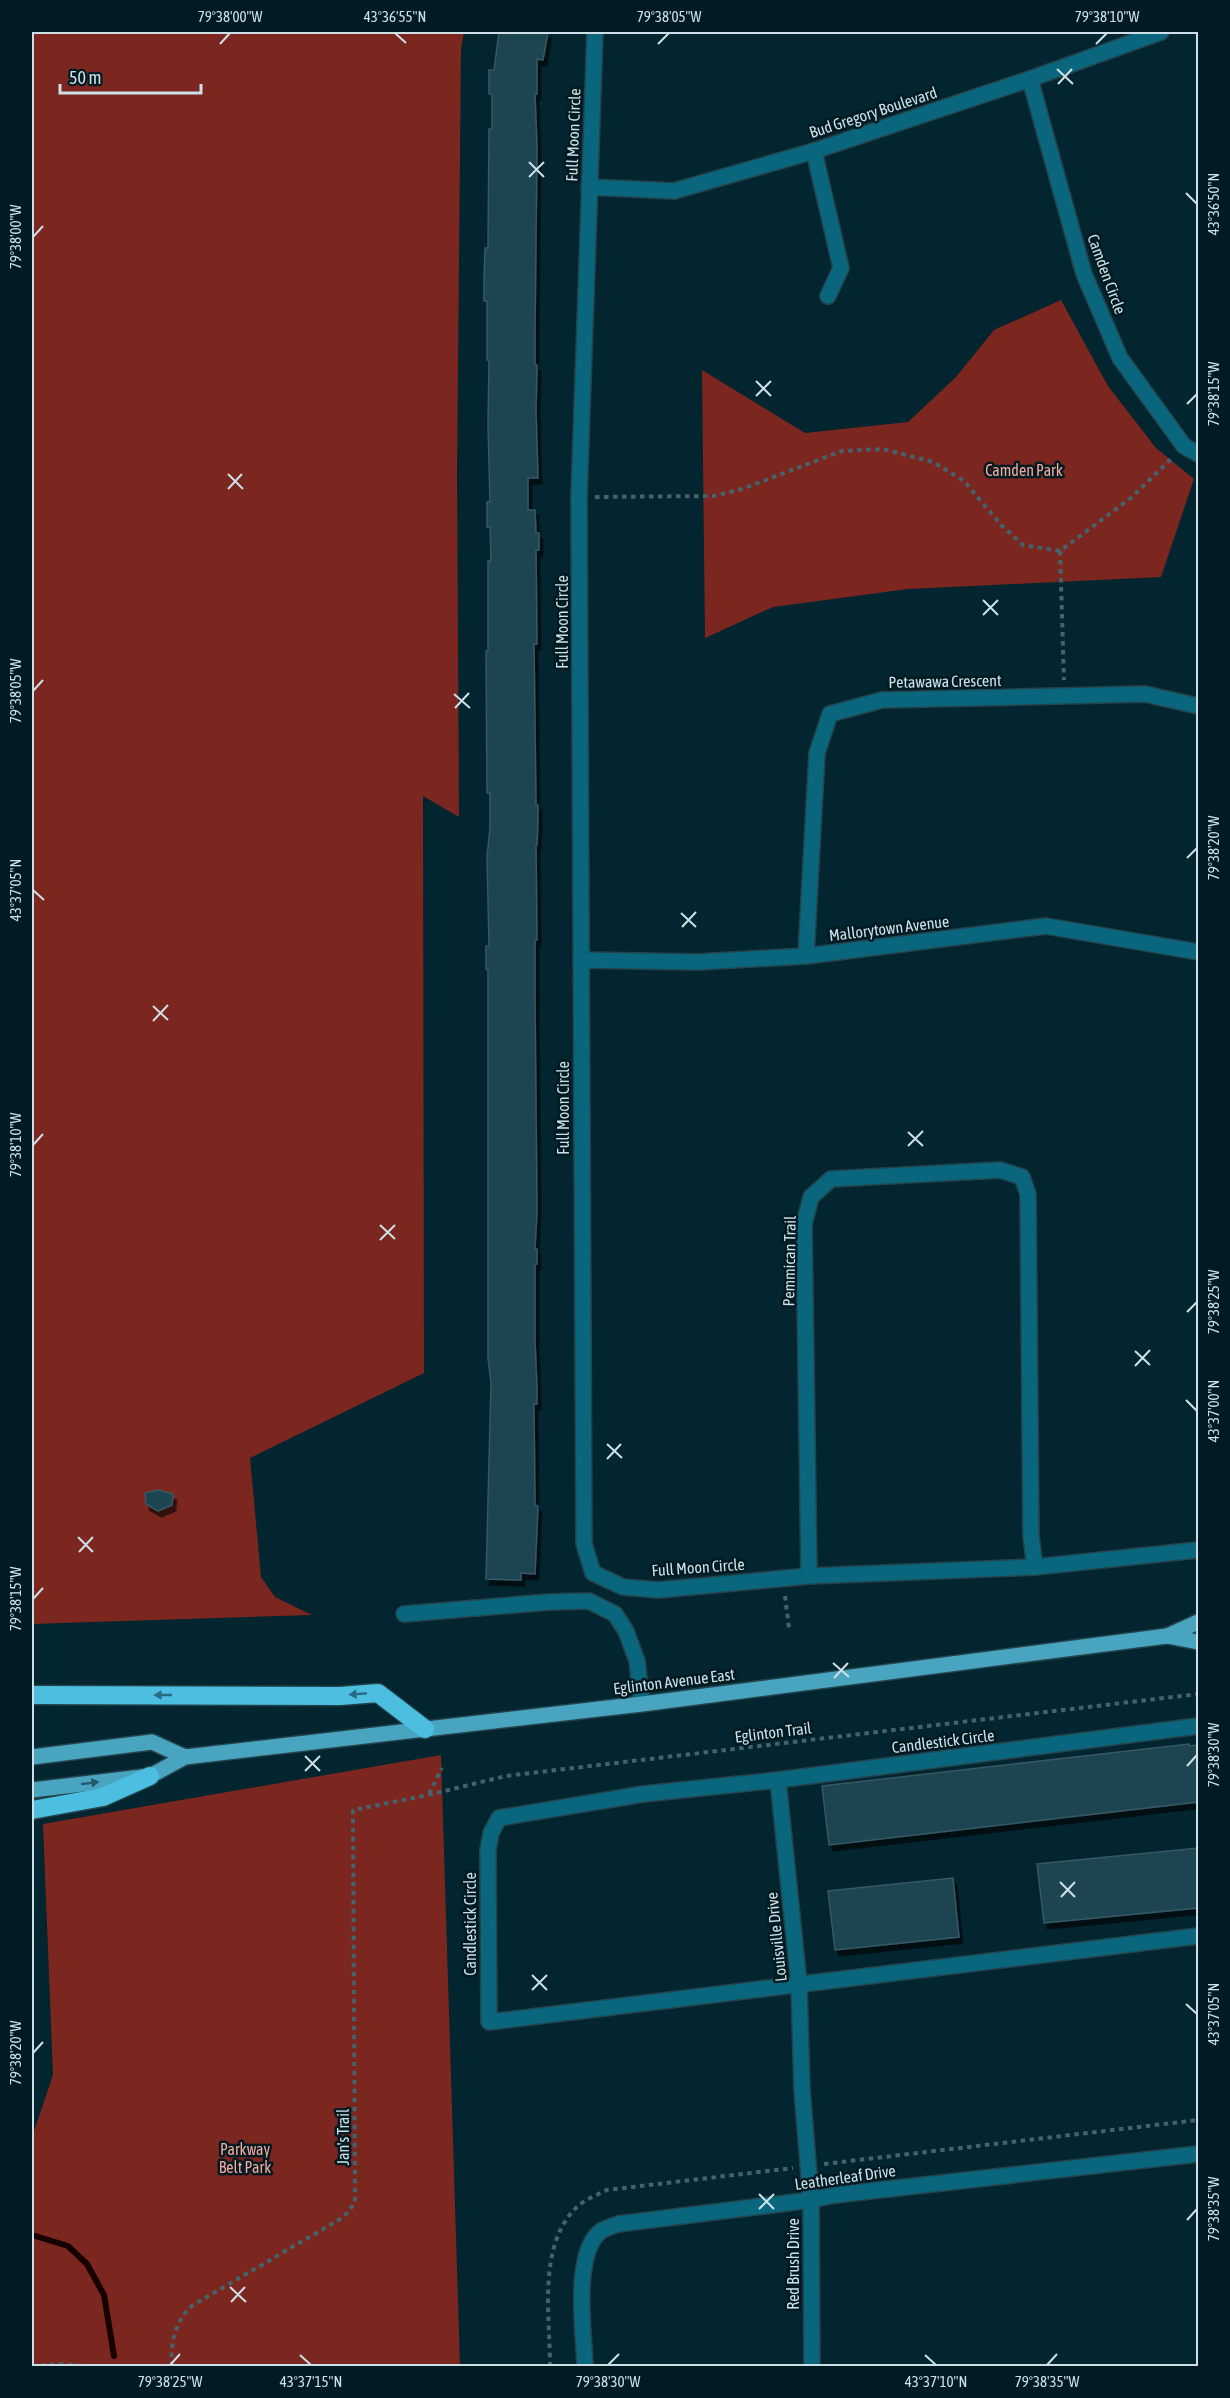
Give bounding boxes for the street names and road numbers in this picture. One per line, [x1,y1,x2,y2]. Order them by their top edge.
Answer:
street label: Bud Gregory Boulevard [807,83,939,142]
street label: Full Moon Circle [562,88,584,182]
street label: Camden Circle [1084,232,1130,316]
street label: Full Moon Circle [553,575,571,669]
street label: Petawawa Crescent [888,671,1002,691]
street label: Mallorytown Avenue [828,912,950,945]
street label: Full Moon Circle [554,1061,572,1155]
street label: Pemmican Trail [779,1215,799,1307]
street label: Full Moon Circle [651,1555,745,1579]
street label: Eglinton Avenue East [612,1665,736,1698]
street label: Eglinton Trail [734,1718,813,1747]
street label: Candlestick Circle [891,1726,995,1756]
street label: Candlestick Circle [461,1872,479,1976]
street label: Louisville Drive [762,1891,790,1983]
street label: Jan's Trail [334,2108,352,2165]
street label: Leatherleaf Drive [793,2161,897,2193]
street label: Red Brush Drive [784,2218,802,2310]

